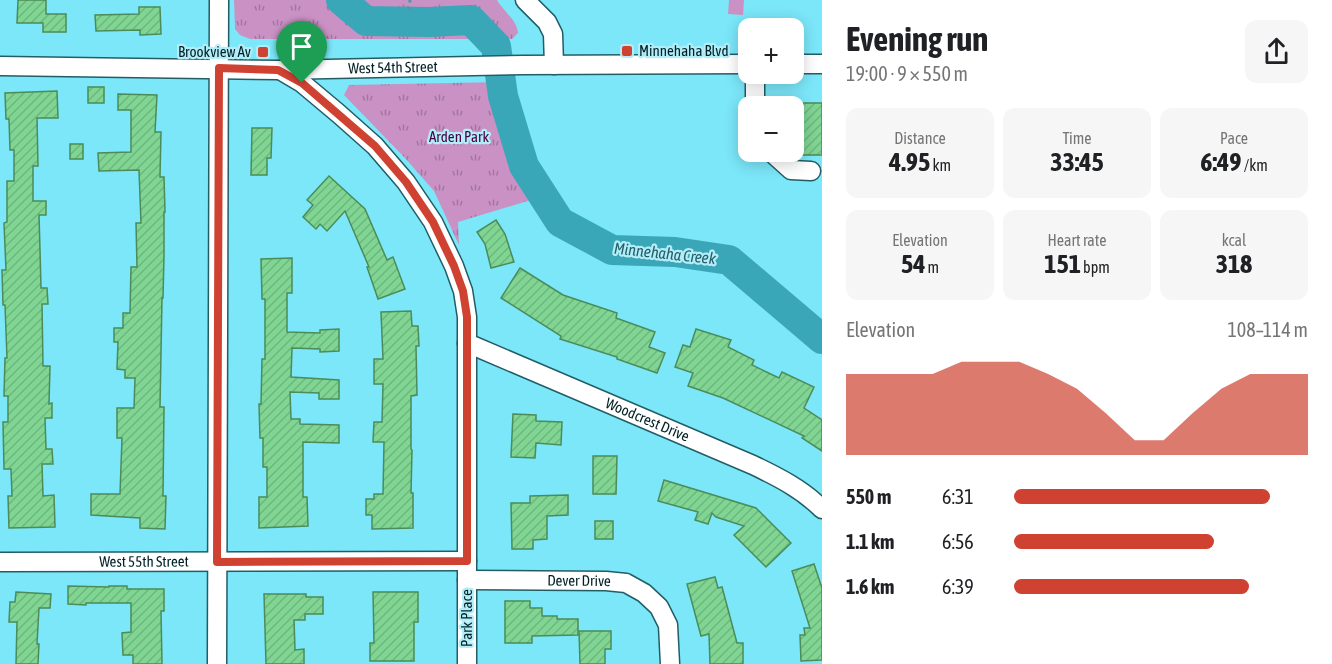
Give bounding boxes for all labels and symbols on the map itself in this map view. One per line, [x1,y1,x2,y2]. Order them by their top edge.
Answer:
pin [276,21,327,83]
place label: Minnehaha Blvd [639,42,729,59]
place label: Brookview Av [178,43,251,60]
marker: Minnehaha Blvd [620,44,634,58]
marker: Brookview Av [256,45,270,59]
street label: West 54th Street [348,58,438,77]
park label: Arden Park [429,128,489,145]
water label: Minnehaha Creek [613,239,718,267]
street label: Woodcrest Drive [603,394,692,445]
street label: West 55th Street [99,553,189,570]
street label: Dever Drive [547,572,612,589]
street label: Park Place [458,589,475,647]

